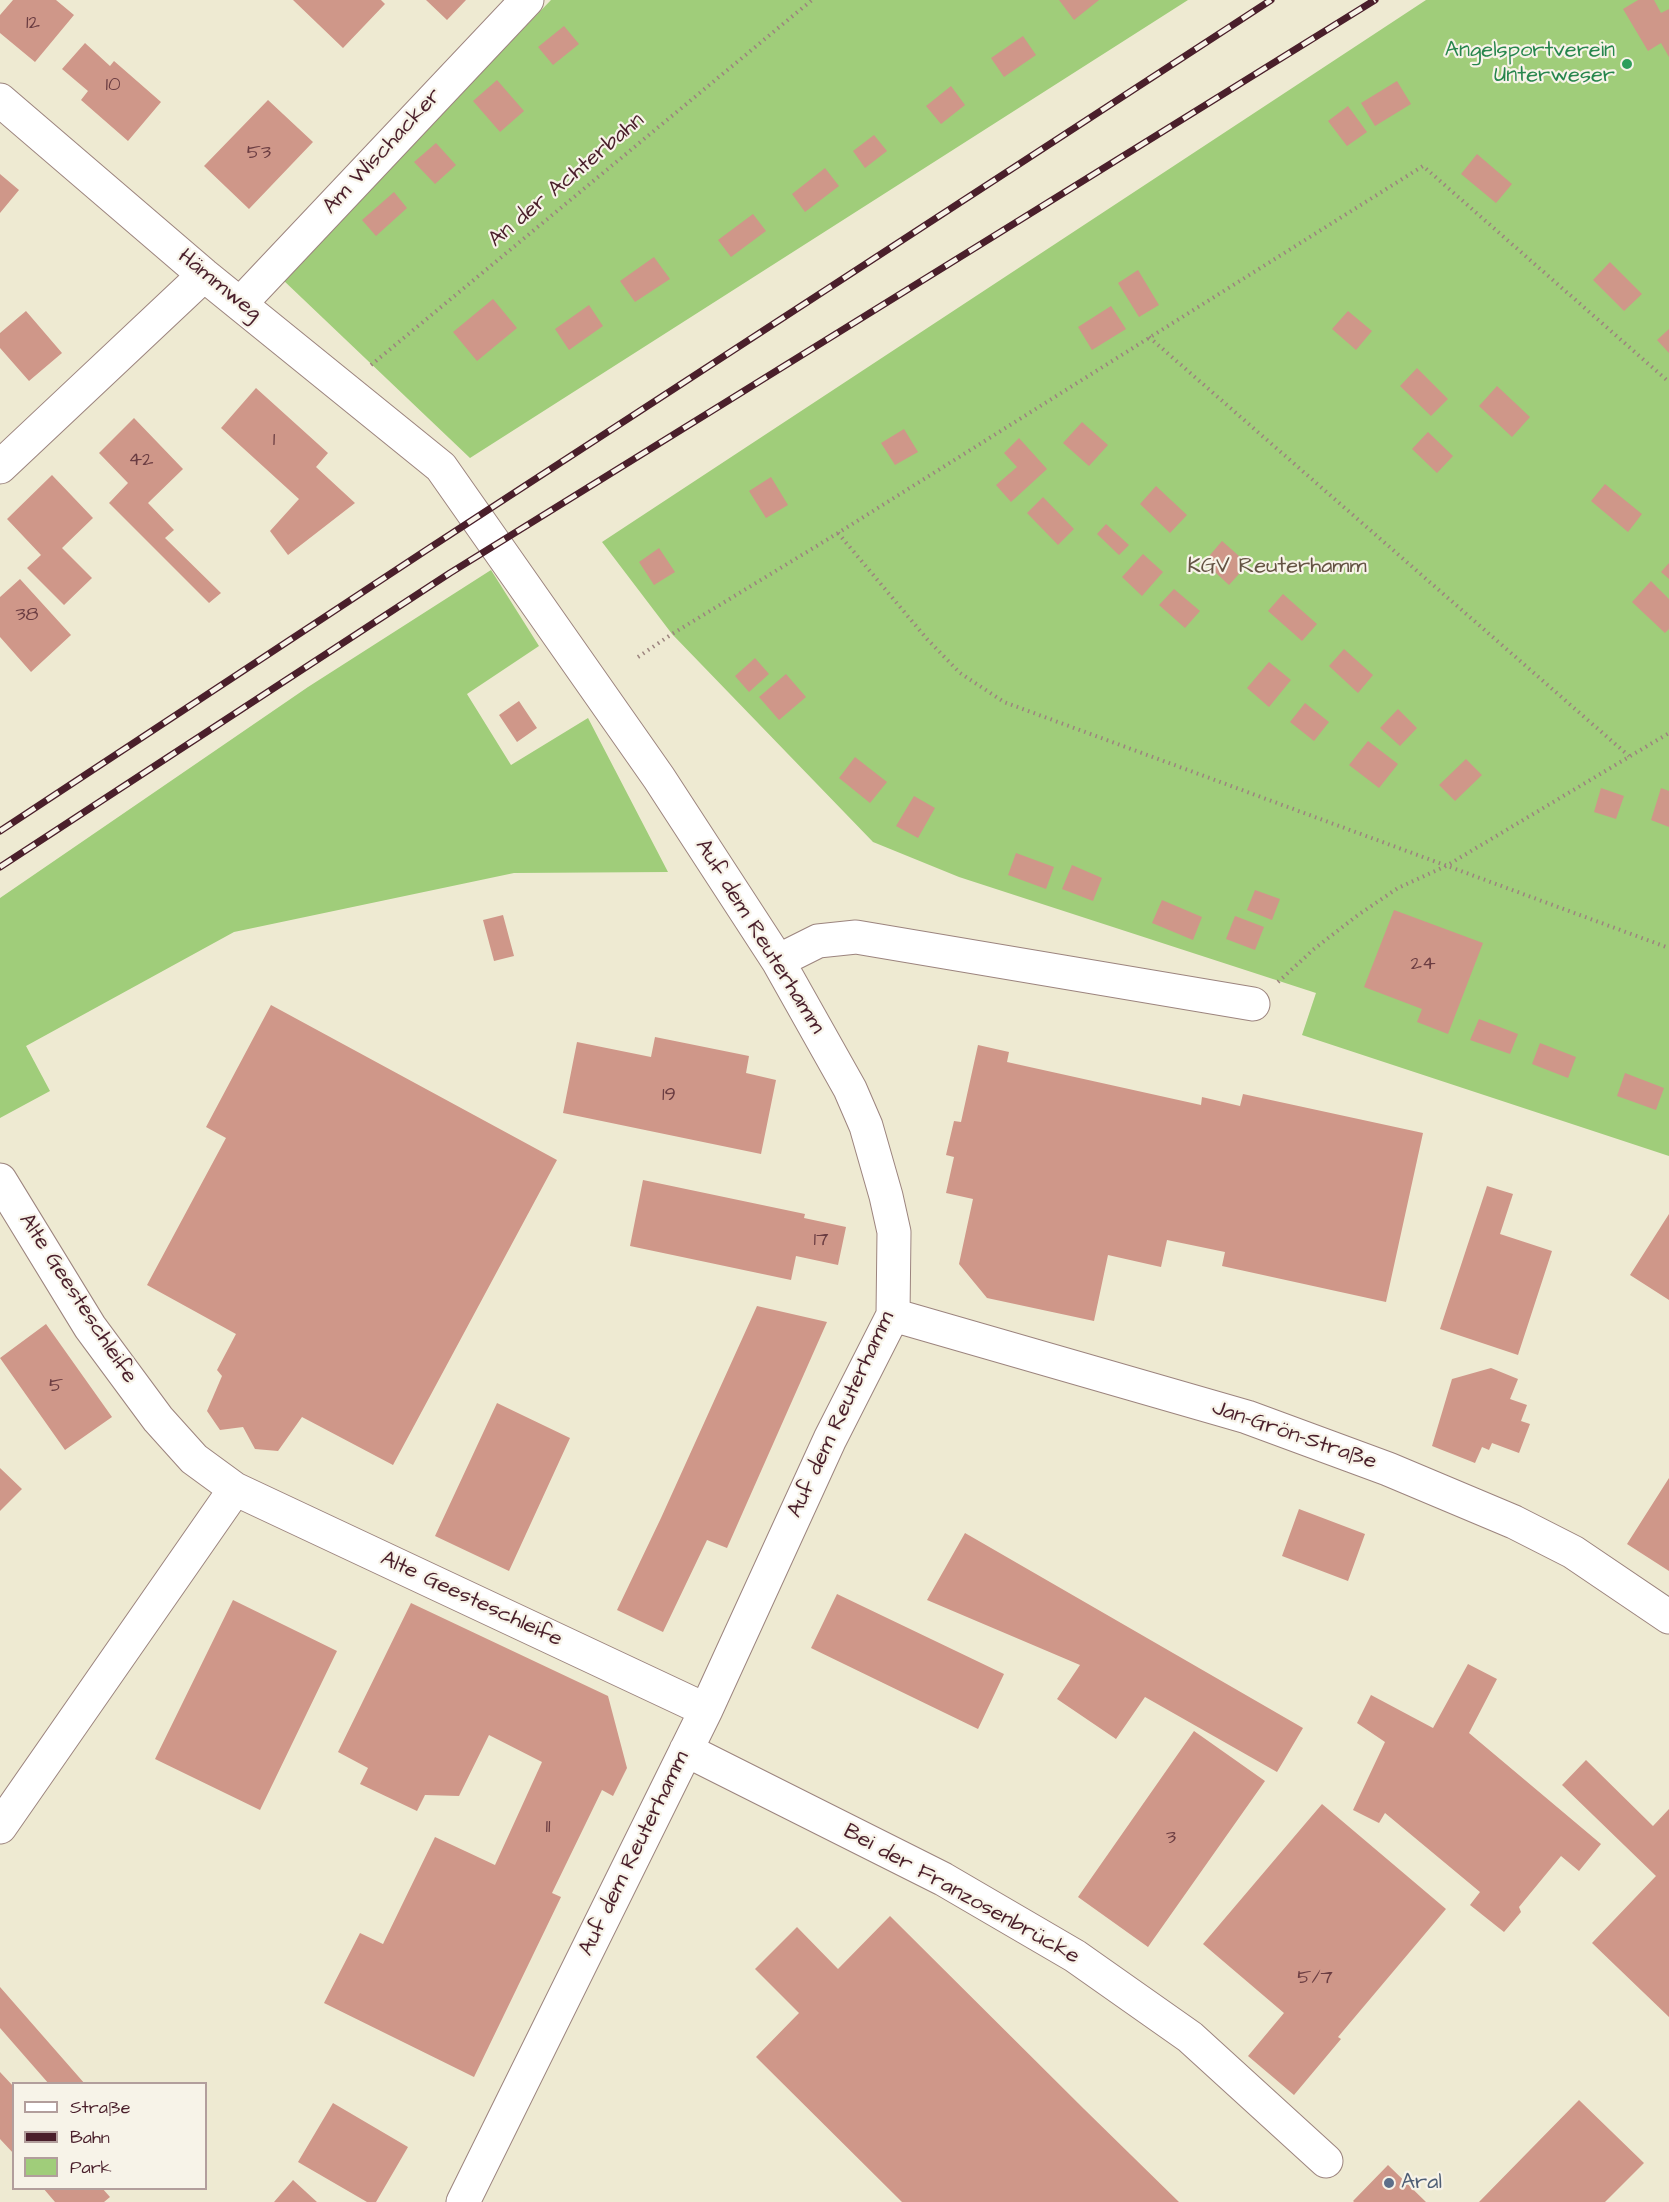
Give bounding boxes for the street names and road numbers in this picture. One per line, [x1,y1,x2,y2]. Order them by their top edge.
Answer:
street label: Am Wischacker [318,84,448,220]
street label: An der Achterbahn [484,108,650,254]
street label: Hämmweg [172,244,266,328]
street label: Auf dem Reuterhamm [688,835,830,1039]
street label: Alte Geesteschleife [12,1209,142,1389]
street label: Auf dem Reuterhamm [783,1308,901,1522]
street label: Jan-Grön-Straße [1208,1395,1380,1477]
street label: Alte Geesteschleife [376,1546,566,1654]
street label: Auf dem Reuterhamm [574,1747,696,1961]
street label: Bei der Franzosenbrücke [838,1819,1084,1971]

